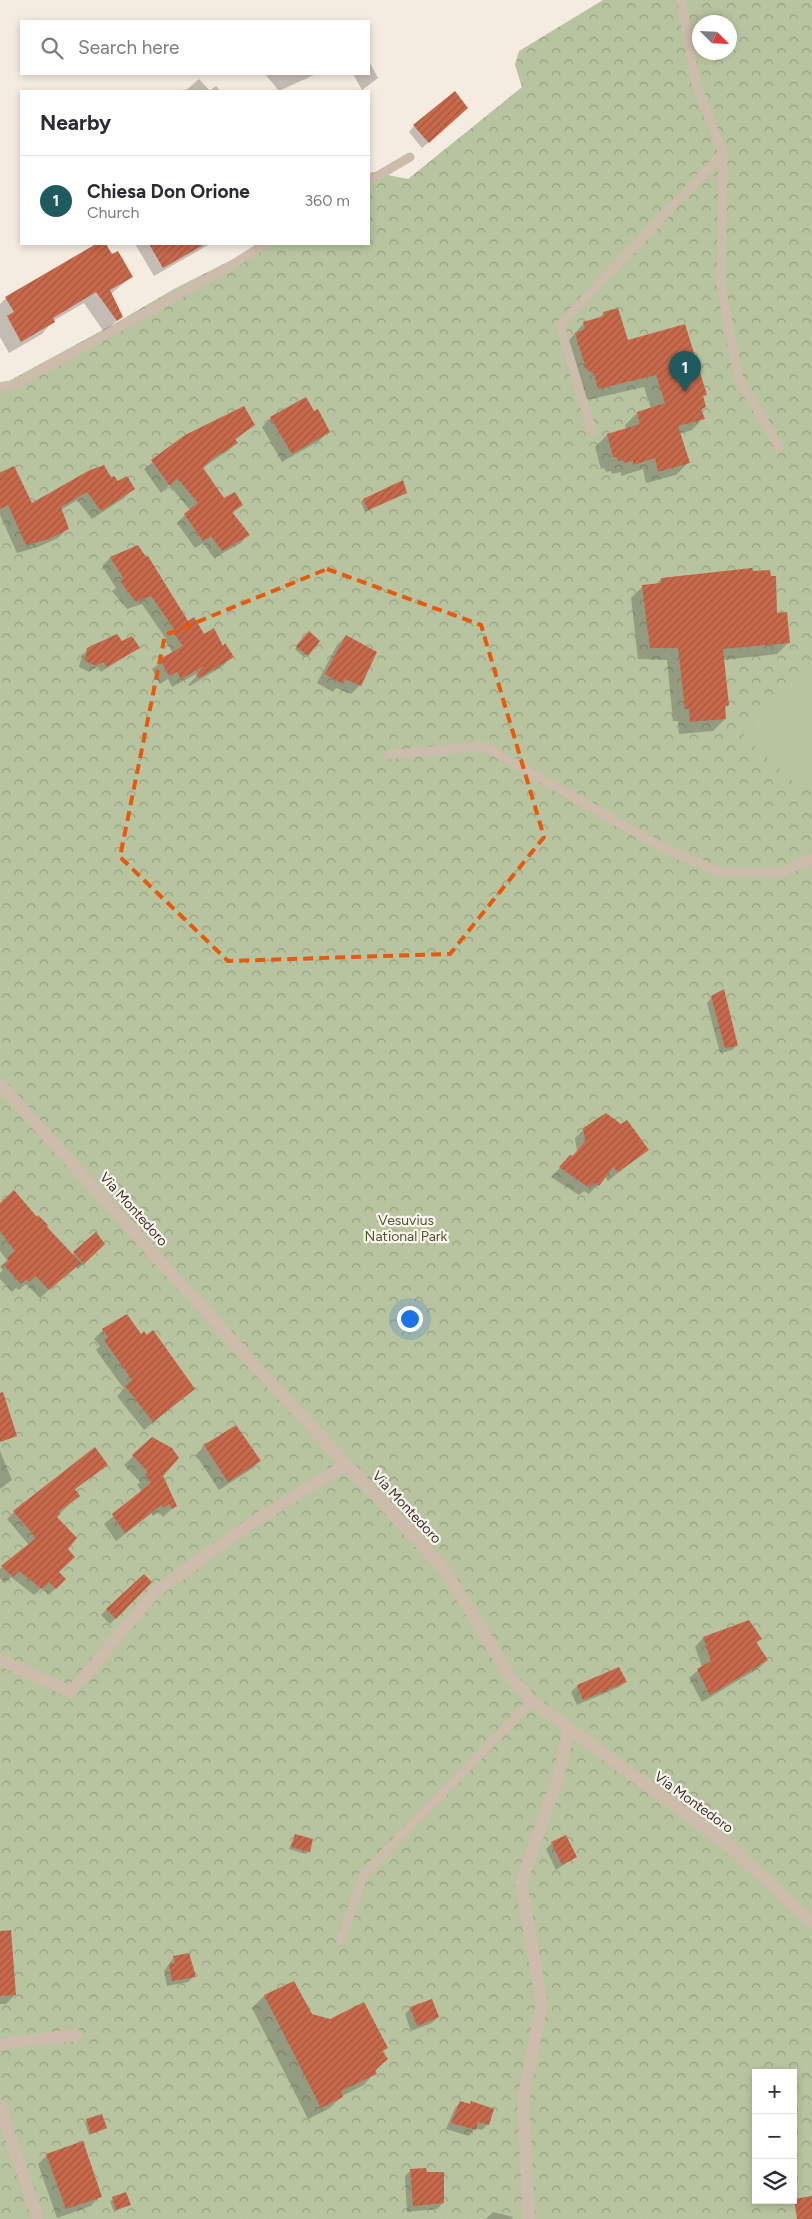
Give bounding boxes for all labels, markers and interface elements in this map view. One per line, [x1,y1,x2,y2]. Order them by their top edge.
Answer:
north arrow [692,15,737,60]
search box [20,20,370,75]
icon: search [38,34,66,62]
text: Search here [78,36,180,59]
text: Nearby [40,110,111,135]
text: Chiesa Don Orione [87,180,250,203]
text: 1 [53,191,59,210]
text: 360 m [304,191,350,210]
text: Church [87,203,139,222]
pin: 1 [669,351,701,392]
street label: Via Montedoro [96,1169,171,1250]
park label: Vesuvius National Park [365,1212,448,1245]
your location [397,1306,423,1332]
street label: Via Montedoro [369,1467,445,1547]
street label: Via Montedoro [651,1768,736,1837]
map controls [752,2069,797,2204]
button: + [752,2069,797,2114]
button: − [752,2114,797,2159]
button: layers [752,2159,797,2204]

